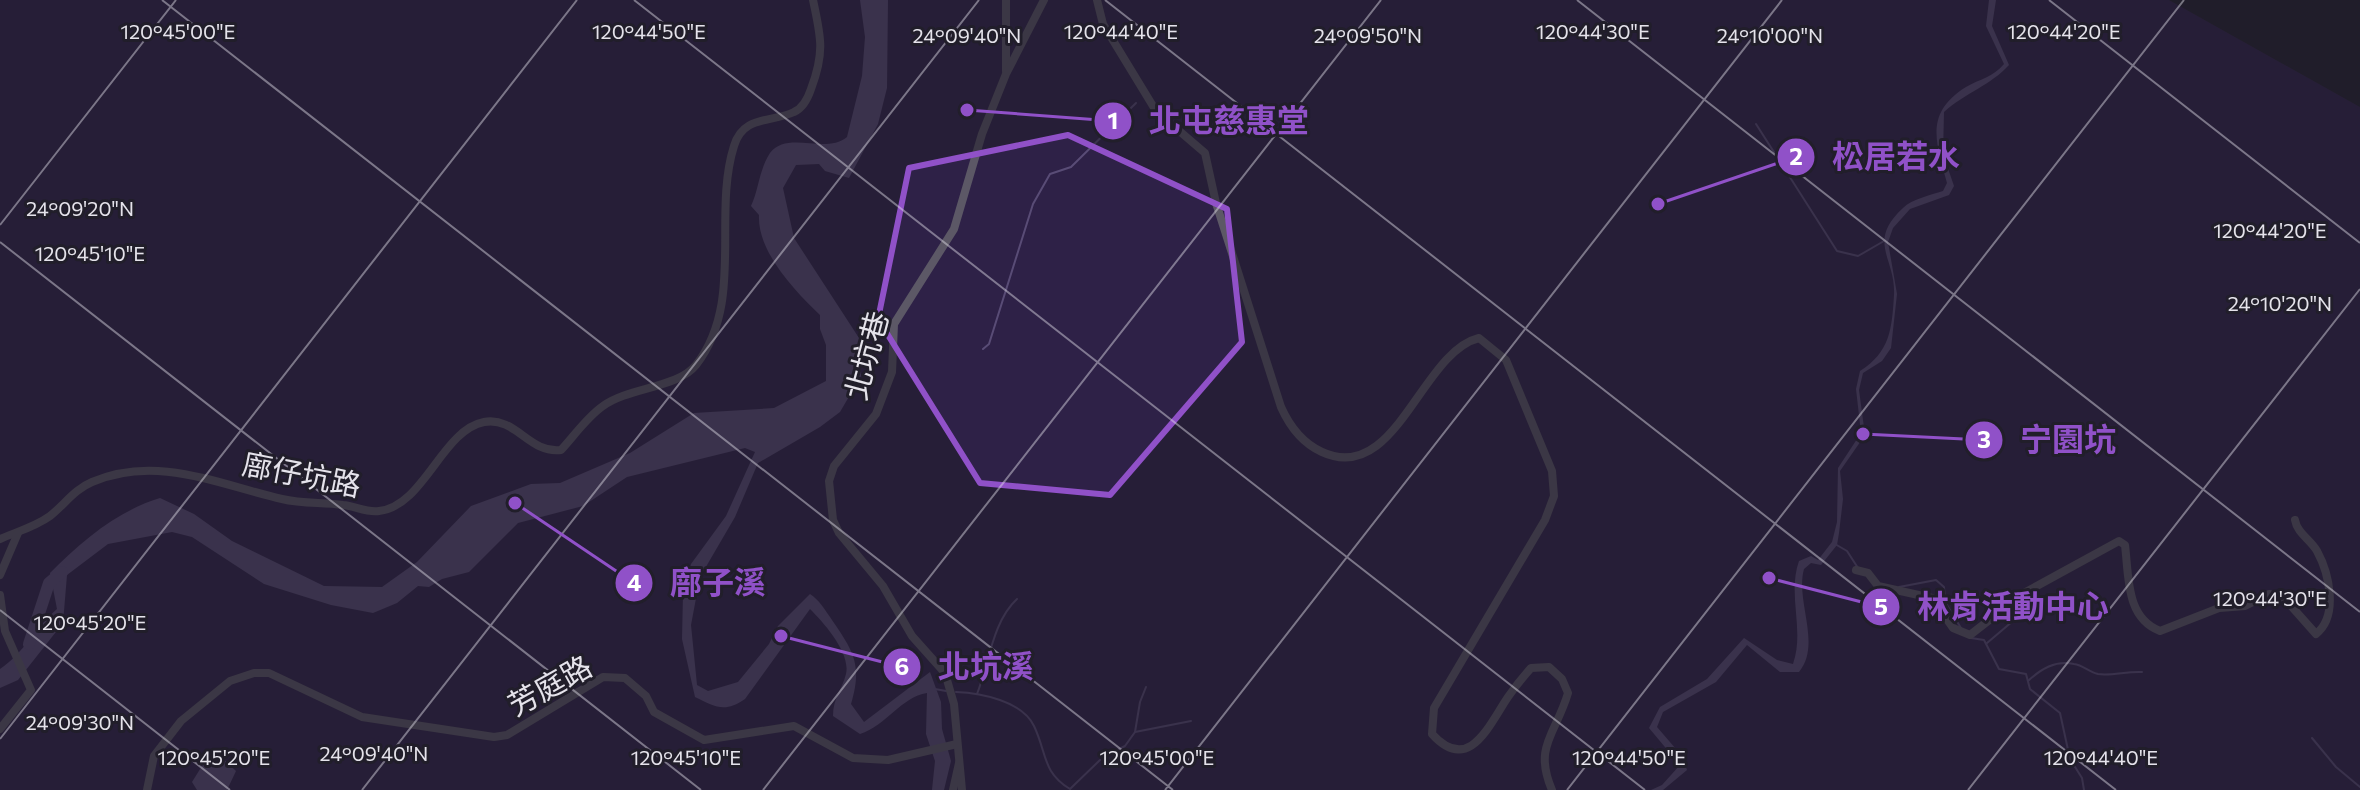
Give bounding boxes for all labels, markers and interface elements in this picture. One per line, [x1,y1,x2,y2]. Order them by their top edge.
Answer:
text: 120°45'00"E [121,19,235,43]
text: 120°44'50"E [592,19,706,43]
text: 120°44'40"E [1064,19,1178,43]
text: 120°44'30"E [1536,19,1650,43]
text: 120°44'20"E [2007,19,2121,43]
text: 24°09'40"N [913,23,1021,47]
text: 24°09'50"N [1314,23,1422,47]
text: 24°10'00"N [1717,23,1823,47]
callout: 北屯慈惠堂 [1093,93,1325,149]
text: 北屯慈惠堂 [1149,99,1309,139]
text: 1 [1108,105,1118,134]
callout: 松居若水 [1776,129,1976,185]
text: 松居若水 [1832,135,1960,175]
text: 2 [1789,141,1803,170]
text: 24°09'20"N [26,196,134,220]
text: 120°44'20"E [2213,218,2327,242]
text: 120°45'10"E [35,241,145,265]
text: 24°10'20"N [2228,291,2332,315]
street label: 北坑巷 [835,307,895,403]
callout: 宁園坑 [1964,412,2132,468]
text: 宁園坑 [2020,418,2116,458]
text: 3 [1977,424,1991,453]
street label: 廍仔坑路 [240,443,364,503]
callout: 廍子溪 [614,555,782,611]
text: 廍子溪 [670,561,766,601]
text: 4 [627,567,642,596]
callout: 林肯活動中心 [1861,579,2125,635]
text: 林肯活動中心 [1917,585,2109,625]
text: 120°44'30"E [2213,586,2327,610]
text: 5 [1874,591,1888,620]
text: 120°45'20"E [34,610,146,634]
callout: 北坑溪 [882,639,1050,695]
text: 北坑溪 [938,645,1034,685]
street label: 芳庭路 [501,646,597,722]
text: 6 [895,651,909,680]
text: 24°09'30"N [26,710,134,734]
text: 24°09'40"N [320,741,428,765]
text: 120°45'20"E [158,745,270,769]
text: 120°45'10"E [631,745,741,769]
text: 120°45'00"E [1100,745,1214,769]
text: 120°44'50"E [1572,745,1686,769]
text: 120°44'40"E [2044,745,2158,769]

